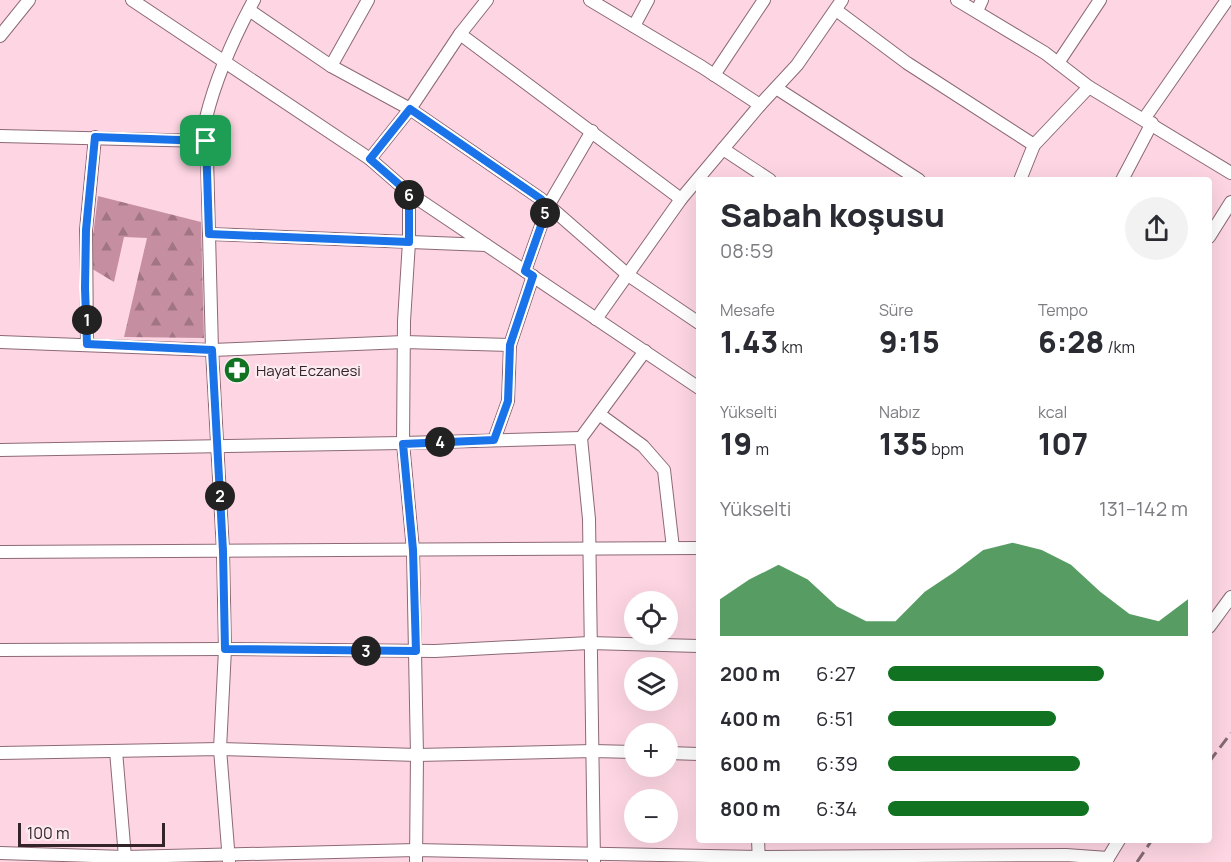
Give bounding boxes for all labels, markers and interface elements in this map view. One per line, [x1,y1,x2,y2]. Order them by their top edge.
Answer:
pin [180,115,231,166]
icon: arrive [189,124,222,157]
pin: 6 [394,180,424,210]
text: 6 [404,184,414,206]
text: Sabah koşusu [720,192,945,237]
button: share [1125,197,1188,260]
pin: 5 [530,198,560,228]
text: 5 [540,202,550,224]
text: 08:59 [720,237,774,264]
text: Mesafe [720,299,775,321]
text: Süre [879,299,913,321]
text: Tempo [1038,299,1088,321]
pin: 1 [72,305,102,335]
text: 1 [83,309,91,331]
text: 1.43 [720,321,778,362]
text: 9:15 [879,321,940,362]
text: 6:28 [1038,321,1104,362]
text: km [778,336,803,358]
text: /km [1104,336,1135,358]
pharmacy icon: Hayat Eczanesi [222,355,252,385]
place label: Hayat Eczanesi [256,360,361,381]
text: Yükselti [720,401,777,423]
text: Nabız [879,401,921,423]
text: kcal [1038,401,1067,423]
text: 19 [720,423,752,464]
text: 135 [879,423,928,464]
text: 107 [1038,423,1088,464]
pin: 4 [425,427,455,457]
text: 4 [435,431,445,453]
text: m [752,438,769,460]
text: bpm [928,438,964,460]
pin: 2 [205,481,235,511]
text: 2 [215,485,225,507]
text: Yükselti [720,495,791,522]
text: 131–142 m [1099,495,1188,522]
map controls [624,591,678,843]
button: locate [624,591,678,645]
pin: 3 [351,636,381,666]
text: 3 [361,640,371,662]
button: layers [624,657,678,711]
text: 200 m [720,660,780,687]
text: 6:27 [816,660,856,687]
text: 400 m [720,705,780,732]
text: 6:51 [816,705,854,732]
button: + [624,723,678,777]
text: 600 m [720,750,781,777]
text: 6:39 [816,750,858,777]
button: − [624,789,678,843]
text: 800 m [720,795,781,822]
text: 6:34 [816,795,857,822]
scale bar [18,820,165,848]
text: 100 m [27,822,70,844]

